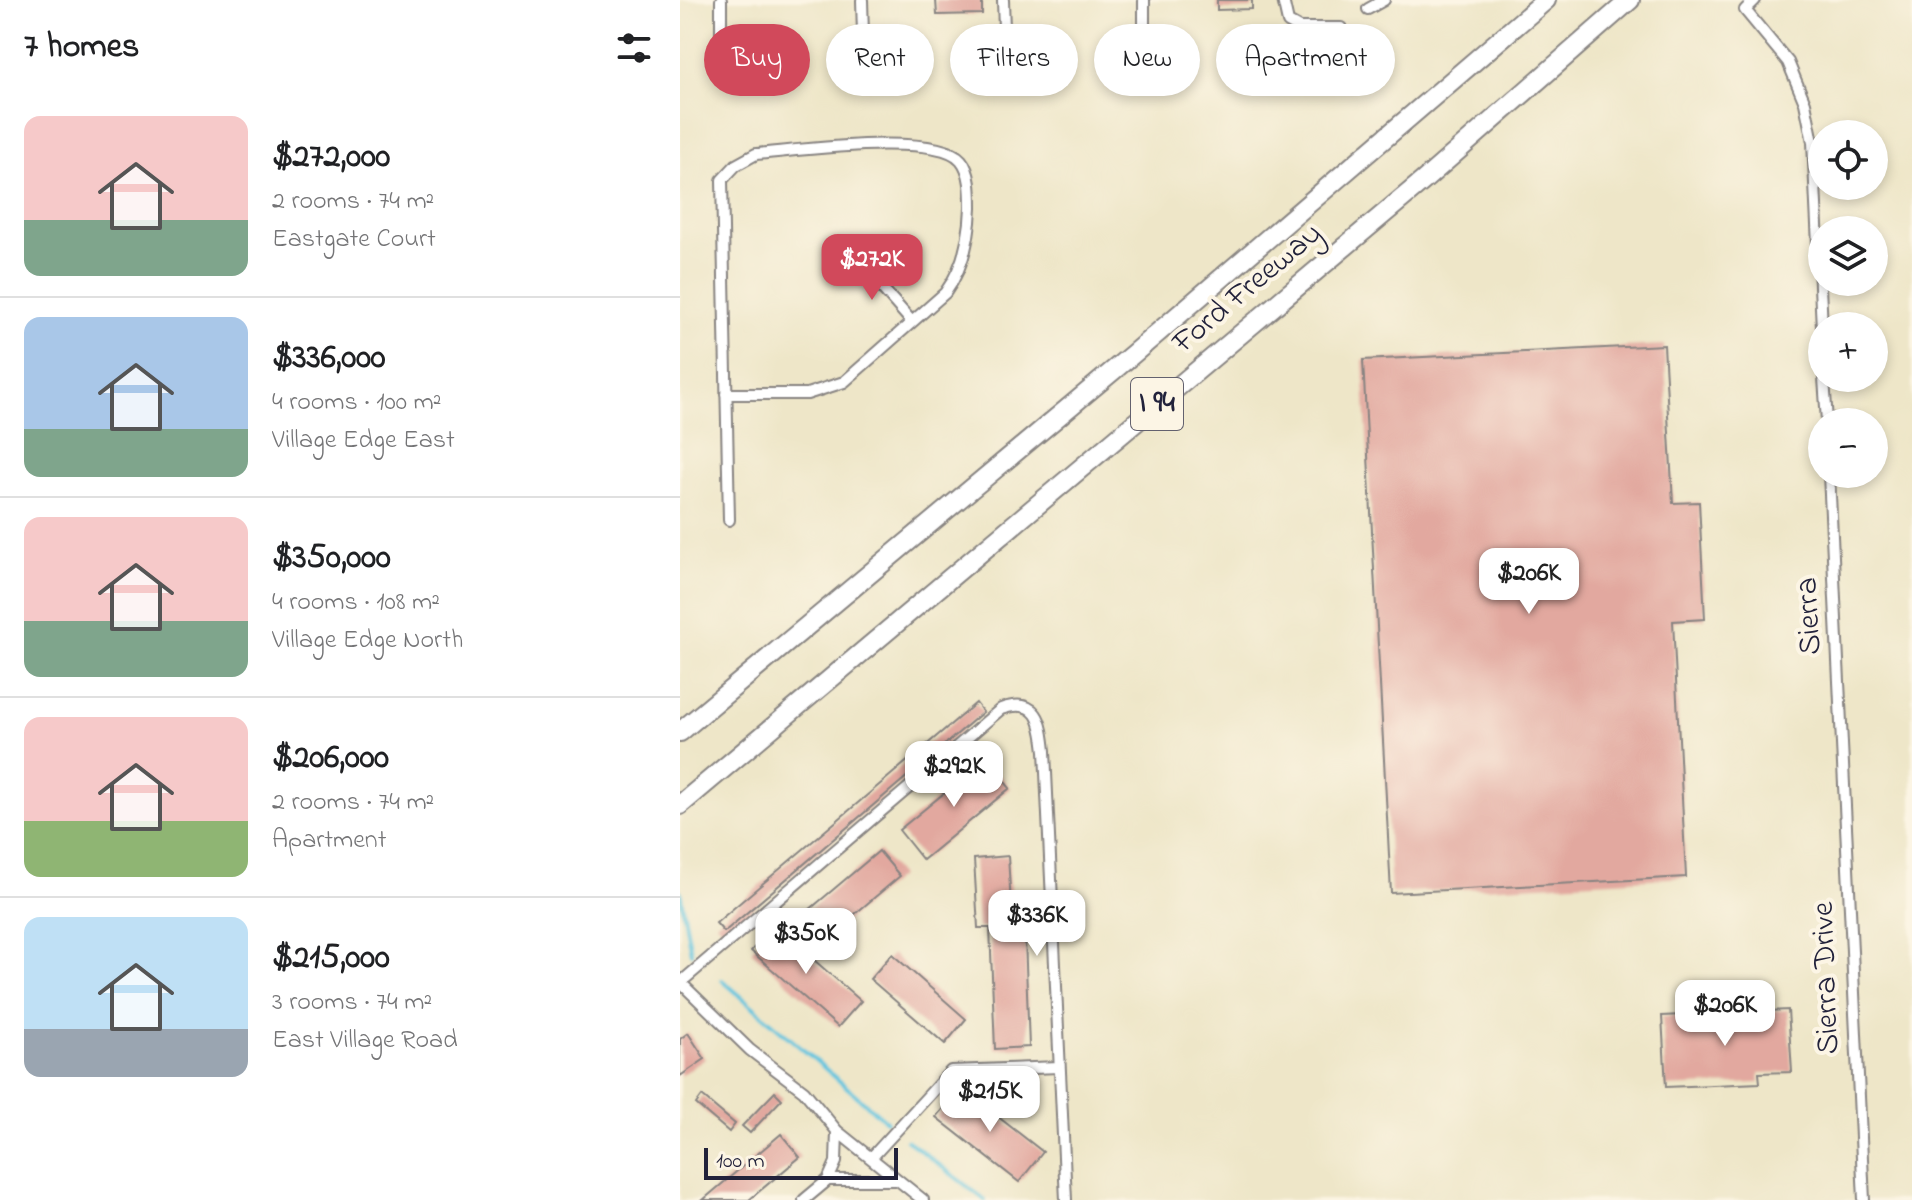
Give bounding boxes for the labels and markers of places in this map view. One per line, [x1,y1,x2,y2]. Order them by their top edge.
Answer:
pin: $272K [816,234,928,302]
pin: $206K [1473,548,1585,616]
pin: $292K [898,741,1010,809]
pin: $336K [981,890,1093,958]
pin: $350K [750,908,862,976]
pin: $206K [1669,980,1781,1048]
pin: $215K [934,1066,1046,1134]

